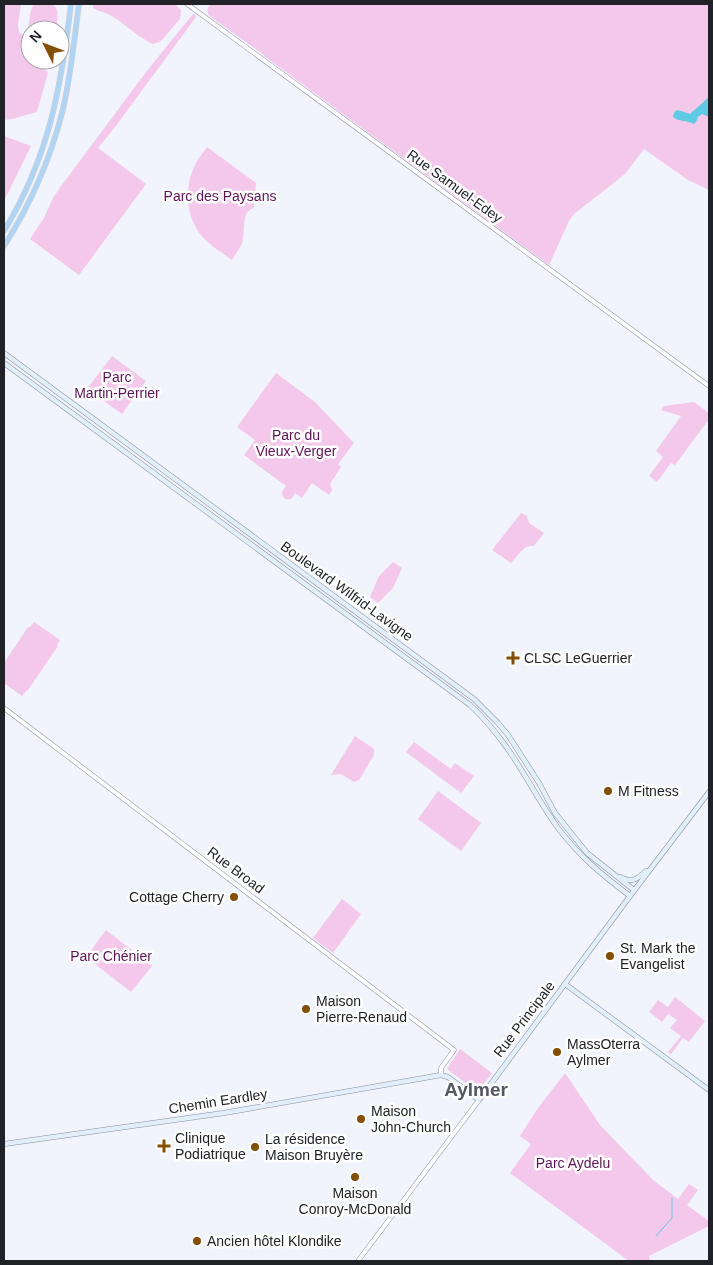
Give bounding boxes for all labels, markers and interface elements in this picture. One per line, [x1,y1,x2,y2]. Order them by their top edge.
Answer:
north arrow [20,20,70,70]
text: N [26,27,45,45]
street label: Rue Samuel-Edey [404,146,506,226]
park label: Parc des Paysans [164,188,276,204]
park label: Parc Martin-Perrier [74,369,160,401]
park label: Parc du Vieux-Verger [256,427,337,459]
street label: Boulevard Wilfrid-Lavigne [278,538,416,644]
place label: CLSC LeGuerrier [524,650,632,666]
marker: CLSC LeGuerrier [506,651,520,665]
place label: M Fitness [618,783,679,799]
marker: M Fitness [602,785,614,797]
street label: Rue Broad [204,843,268,897]
place label: Cottage Cherry [129,889,224,905]
marker: Cottage Cherry [228,891,240,903]
place label: St. Mark the Evangelist [620,940,696,972]
park label: Parc Chénier [70,948,152,964]
marker: St. Mark the Evangelist [604,950,616,962]
street label: Rue Principale [490,978,558,1060]
place label: Maison Pierre-Renaud [316,993,407,1025]
marker: Maison Pierre-Renaud [300,1003,312,1015]
place label: MassOterra Aylmer [567,1036,640,1068]
marker: MassOterra Aylmer [551,1046,563,1058]
district label: Aylmer [444,1079,508,1100]
street label: Chemin Eardley [168,1085,268,1117]
place label: Maison John-Church [371,1103,451,1135]
marker: Maison John-Church [355,1113,367,1125]
place label: Clinique Podiatrique [175,1130,246,1162]
place label: La résidence Maison Bruyère [265,1131,363,1163]
marker: Clinique Podiatrique [157,1139,171,1153]
marker: La résidence Maison Bruyère [249,1141,261,1153]
park label: Parc Aydelu [536,1155,610,1171]
marker: Maison Conroy-McDonald [349,1171,361,1183]
place label: Maison Conroy-McDonald [299,1185,411,1217]
place label: Ancien hôtel Klondike [207,1233,342,1249]
marker: Ancien hôtel Klondike [191,1235,203,1247]

